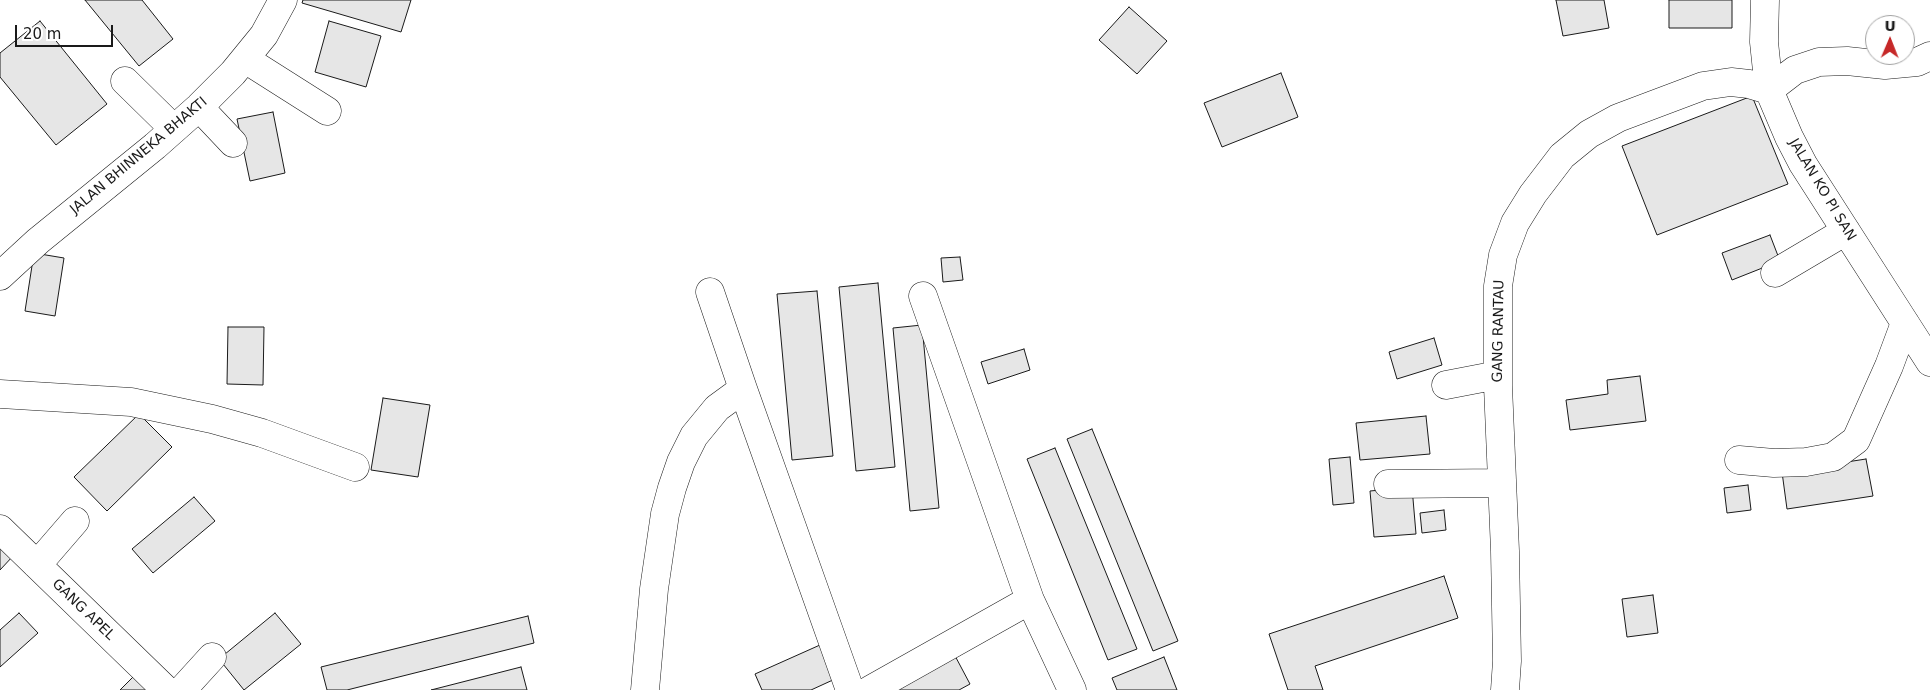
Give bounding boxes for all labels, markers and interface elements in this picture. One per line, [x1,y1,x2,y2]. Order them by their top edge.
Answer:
scale bar [18,15,115,47]
north arrow [1865,15,1915,65]
text: U [1884,18,1896,34]
text: 20 m [23,25,61,43]
street label: JALAN BHINNEKA BHAKTI [67,94,211,218]
street label: JALAN KO PI SAN [1785,136,1859,244]
street label: GANG RANTAU [1490,280,1508,382]
street label: GANG APEL [48,576,118,644]

